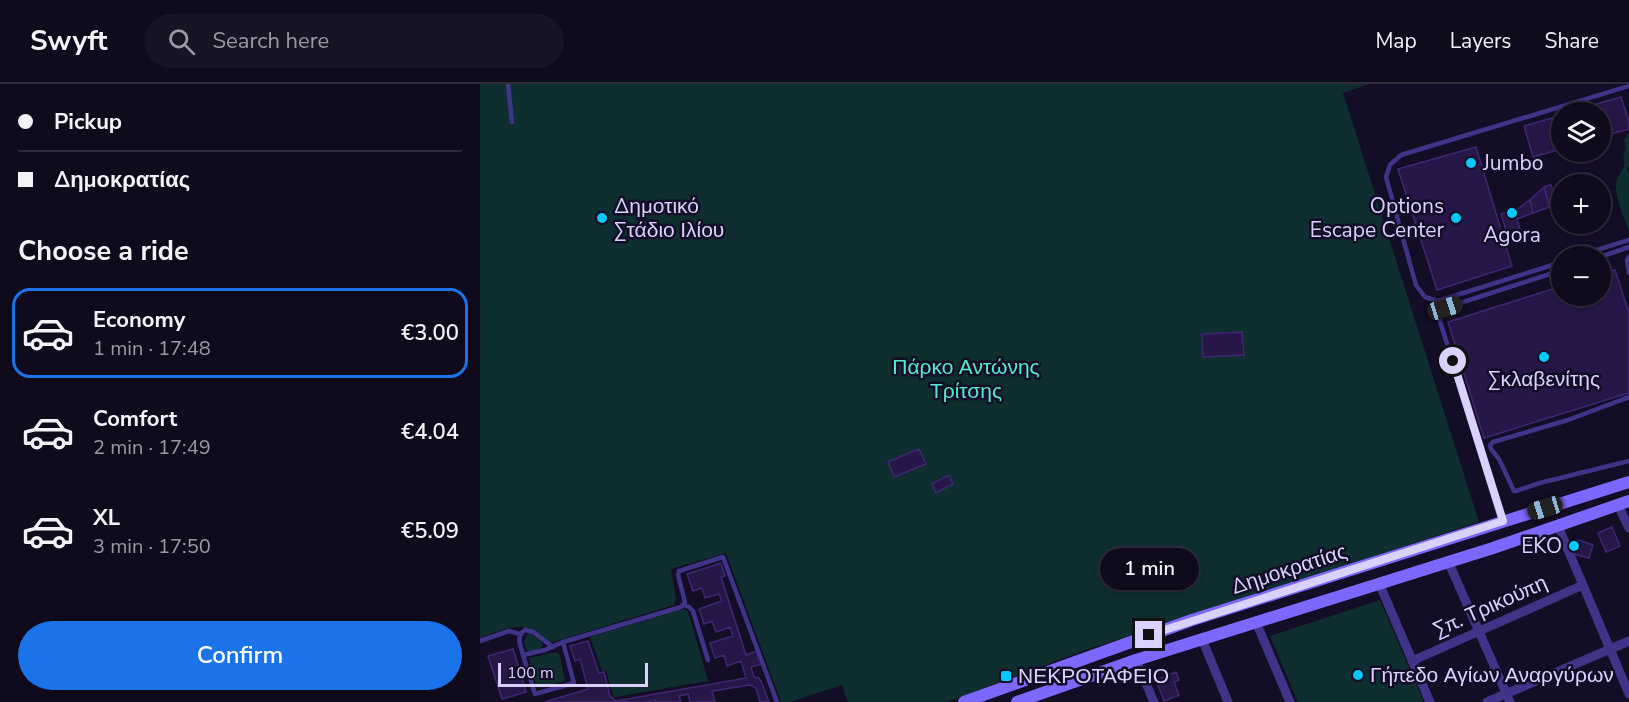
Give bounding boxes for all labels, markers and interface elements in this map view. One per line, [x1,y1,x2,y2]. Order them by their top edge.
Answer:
search box [144,14,564,68]
text: Swyft [30,22,108,60]
icon: search [165,25,198,58]
text: Search here [213,26,329,56]
text: Map [1375,27,1417,55]
text: Layers [1450,27,1511,55]
text: Share [1544,27,1599,55]
map controls [1551,102,1611,306]
button: layers [1551,102,1611,162]
text: Pickup [54,107,122,137]
place label: Jumbo [1482,149,1543,177]
marker: Jumbo [1464,156,1478,170]
text: Δημοκρατίας [54,165,190,195]
button: + [1551,174,1611,234]
place label: Δημοτικό Στάδιο Ιλίου [614,192,724,244]
place label: Options Escape Center [1310,192,1444,244]
marker: Agora [1505,206,1519,220]
marker: Δημοτικό Στάδιο Ιλίου [595,211,609,225]
marker: Options Escape Center [1449,211,1463,225]
place label: Agora [1483,221,1541,249]
text: Choose a ride [18,233,189,270]
button: − [1551,246,1611,306]
car [1425,294,1465,322]
text: Economy [93,305,185,335]
icon: car [21,306,75,360]
text: €3.00 [401,318,459,348]
text: 1 min · 17:48 [93,335,211,362]
route start [1439,347,1466,374]
marker: Σκλαβενίτης [1537,350,1551,364]
park label: Πάρκο Αντώνης Τρίτσης [892,353,1040,405]
place label: Σκλαβενίτης [1488,365,1600,393]
text: Comfort [93,404,177,434]
icon: car [21,405,75,459]
text: €4.04 [401,417,459,447]
text: 2 min · 17:49 [93,434,211,461]
car [1525,494,1565,522]
text: XL [93,503,120,533]
icon: car [21,504,75,558]
text: €5.09 [401,516,459,546]
place label: EKO [1521,532,1562,560]
text: 3 min · 17:50 [93,533,211,560]
street label: Δημοκρατίας [1227,537,1351,601]
marker: EKO [1567,539,1581,553]
callout: 1 min [1100,548,1198,590]
text: 1 min [1124,555,1175,582]
street label: Σπ. Τρικούπη [1429,568,1551,644]
button: Confirm [18,621,462,690]
route end [1135,621,1162,648]
scale bar [498,660,648,688]
place label: Γήπεδο Αγίων Αναργύρων [1370,661,1614,689]
text: 100 m [507,662,554,684]
place label: ΝΕΚΡΟΤΑΦΕΙΟ [1018,662,1169,690]
marker: Γήπεδο Αγίων Αναργύρων [1351,668,1365,682]
marker: ΝΕΚΡΟΤΑΦΕΙΟ [999,669,1013,683]

